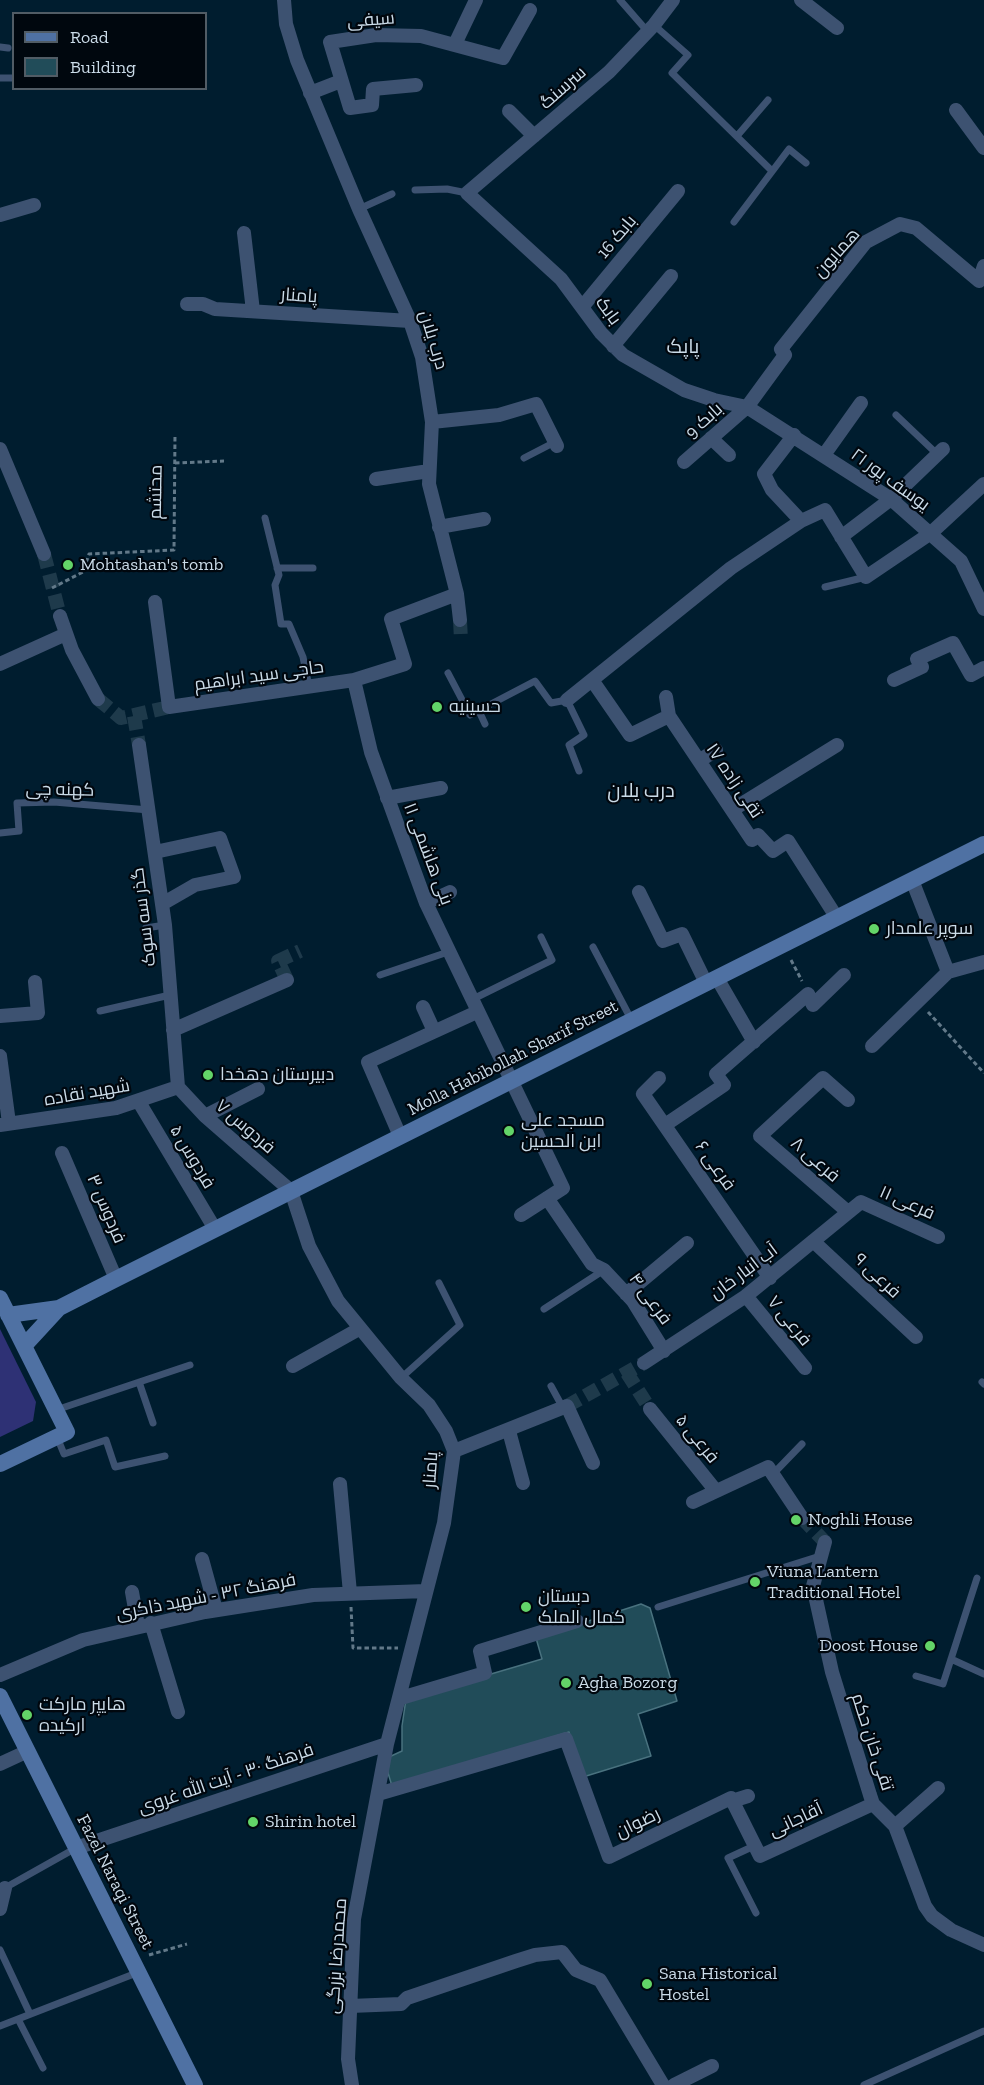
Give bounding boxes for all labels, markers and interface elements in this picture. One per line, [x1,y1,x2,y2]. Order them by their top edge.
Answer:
street label: سیفی [347,8,395,32]
legend [12,12,207,90]
text: Road [70,26,109,48]
text: Building [70,56,136,78]
street label: سرسنگ [535,62,591,114]
street label: بابک 16 [593,211,641,263]
street label: همایون [809,224,865,282]
street label: پامنار [280,284,318,308]
street label: بابک [591,293,625,329]
street label: درب یلان [414,308,452,372]
district label: پاپک [667,335,699,359]
street label: بابک 9 [681,398,727,444]
street label: یوسف پور ۲۱ [846,444,934,516]
street label: محتشم [145,464,167,520]
place label: Mohtashan's tomb [80,554,223,576]
marker: Mohtashan's tomb [61,558,75,572]
street label: حاجی سید ابراهیم [193,656,325,696]
place label: حسینیه [449,696,501,718]
marker: حسینیه [430,700,444,714]
street label: تقی زاده ۱۷ [701,739,767,823]
street label: کهنه چی [25,779,95,801]
district label: درب یلان [607,779,675,803]
street label: بنی هاشمی ۱۱ [399,800,457,908]
street label: گذر سه سوک [127,866,161,968]
place label: سوپر علمدار [886,918,973,940]
marker: سوپر علمدار [867,922,881,936]
street label: Molla Habibollah Sharif Street [404,995,622,1121]
place label: دبیرستان دهخدا [220,1064,334,1086]
marker: دبیرستان دهخدا [201,1068,215,1082]
street label: شهید نقاده [42,1075,132,1111]
street label: فردوس ۷ [211,1095,279,1159]
place label: مسجد علی ابن الحسین [521,1110,605,1152]
street label: فردوس ۵ [165,1121,219,1193]
marker: مسجد علی ابن الحسین [502,1124,516,1138]
street label: فرعی ۸ [786,1133,844,1187]
street label: فرعی ۶ [690,1137,740,1195]
street label: فردوس ۳ [82,1171,130,1247]
street label: فرعی ۱۱ [876,1181,938,1225]
street label: آب انبار خان [706,1239,782,1305]
street label: فرعی ۹ [849,1249,905,1303]
street label: فرعی ۴ [624,1269,676,1329]
street label: فرعی ۷ [762,1292,816,1350]
street label: فرعی ۵ [671,1410,723,1468]
street label: پامنار [419,1451,443,1489]
place label: Noghli House [808,1509,913,1531]
marker: Noghli House [789,1513,803,1527]
place label: Viuna Lantern Traditional Hotel [767,1561,900,1604]
street label: فرهنگ ۳۲ - شهید ذاکری [114,1569,298,1625]
marker: Viuna Lantern Traditional Hotel [748,1575,762,1589]
place label: دبستان کمال الملک [538,1586,625,1628]
marker: دبستان کمال الملک [519,1600,533,1614]
place label: Doost House [819,1635,918,1657]
marker: Doost House [923,1639,937,1653]
place label: Agha Bozorg [578,1672,677,1694]
marker: Agha Bozorg [559,1676,573,1690]
street label: تقی خان حکم [846,1690,898,1794]
place label: هایپر مارکت ارکیده [39,1694,126,1736]
marker: هایپر مارکت ارکیده [20,1708,34,1722]
street label: فرهنگ ۳۰ - آیت الله غروی [135,1739,317,1819]
street label: آقاجانی [766,1798,826,1842]
street label: رضوان [612,1803,664,1843]
street label: Fazel Naraqi Street [72,1811,158,1953]
place label: Shirin hotel [265,1811,356,1833]
marker: Shirin hotel [246,1815,260,1829]
street label: محمدرضا بزرگی [322,1897,352,2015]
place label: Sana Historical Hostel [659,1963,777,2006]
marker: Sana Historical Hostel [640,1977,654,1991]

